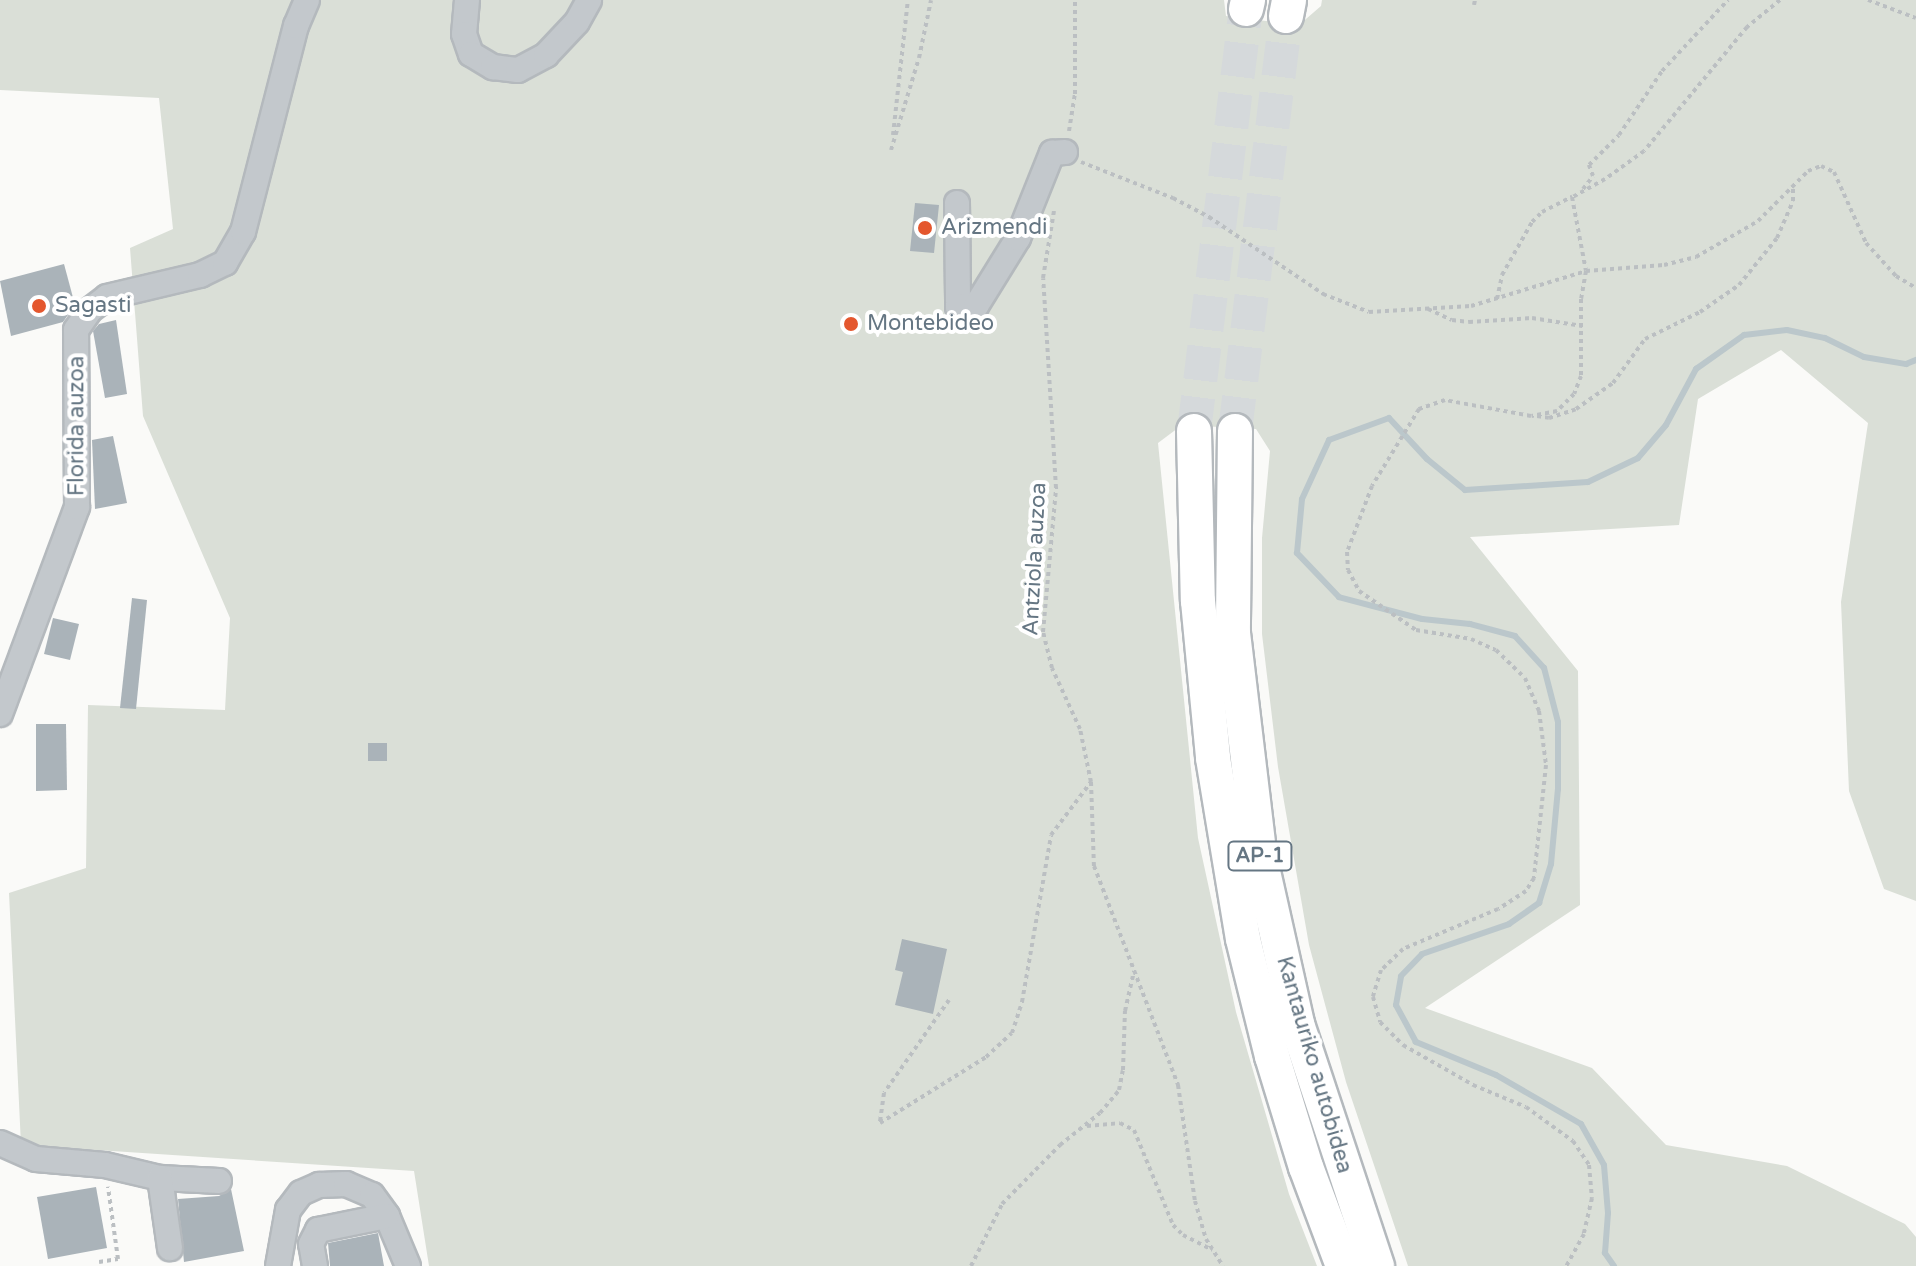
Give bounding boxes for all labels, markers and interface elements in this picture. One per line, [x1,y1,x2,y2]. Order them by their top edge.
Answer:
place label: Arizmendi [941,215,1048,241]
marker: Arizmendi [916,219,934,237]
place label: Sagasti [55,293,132,319]
marker: Sagasti [30,297,48,315]
place label: Montebideo [867,311,994,337]
marker: Montebideo [842,315,860,333]
street label: Florida auzoa [64,356,90,496]
street label: Antziola auzoa [1018,482,1052,636]
road number: AP-1 [1226,840,1294,872]
street label: Kantauriko autobidea [1270,953,1358,1177]

